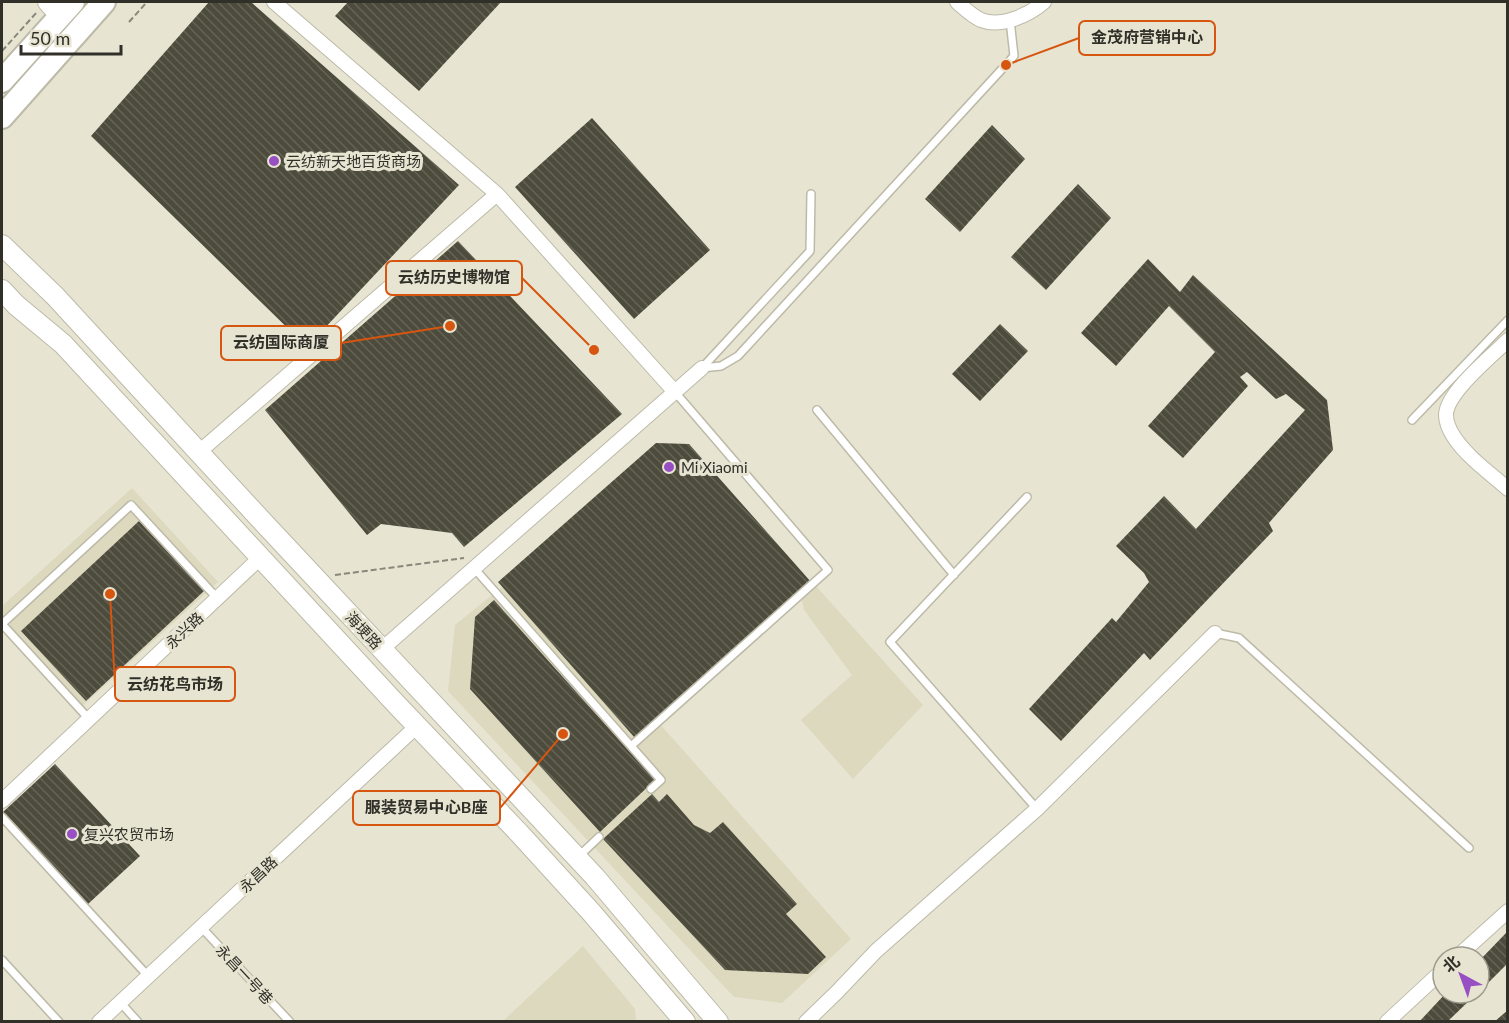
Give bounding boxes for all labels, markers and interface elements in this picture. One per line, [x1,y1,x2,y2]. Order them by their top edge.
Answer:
scale bar [21,18,122,56]
callout: 金茂府营销中心 [1079,21,1215,55]
text: 50 m [30,27,70,49]
text: 金茂府营销中心 [1091,27,1203,46]
place label: 云纺新天地百货商场 [286,152,421,170]
marker: 云纺新天地百货商场 [267,154,281,168]
callout: 云纺历史博物馆 [386,261,522,295]
text: 云纺历史博物馆 [398,267,510,286]
callout: 云纺国际商厦 [221,326,341,360]
text: 云纺国际商厦 [233,332,329,351]
place label: Mi Xiaomi [681,458,748,476]
marker: Mi Xiaomi [662,460,676,474]
street label: 海埂路 [342,607,386,653]
street label: 永兴路 [161,608,207,652]
callout: 云纺花鸟市场 [115,667,235,701]
text: 云纺花鸟市场 [127,674,223,693]
callout: 服装贸易中心B座 [353,791,500,825]
text: 服装贸易中心B座 [365,797,487,816]
place label: 复兴农贸市场 [84,825,174,843]
marker: 复兴农贸市场 [65,827,79,841]
street label: 永昌路 [235,852,281,896]
street label: 永昌一号巷 [213,940,277,1008]
north arrow [1431,945,1491,1005]
text: 北 [1439,951,1463,976]

